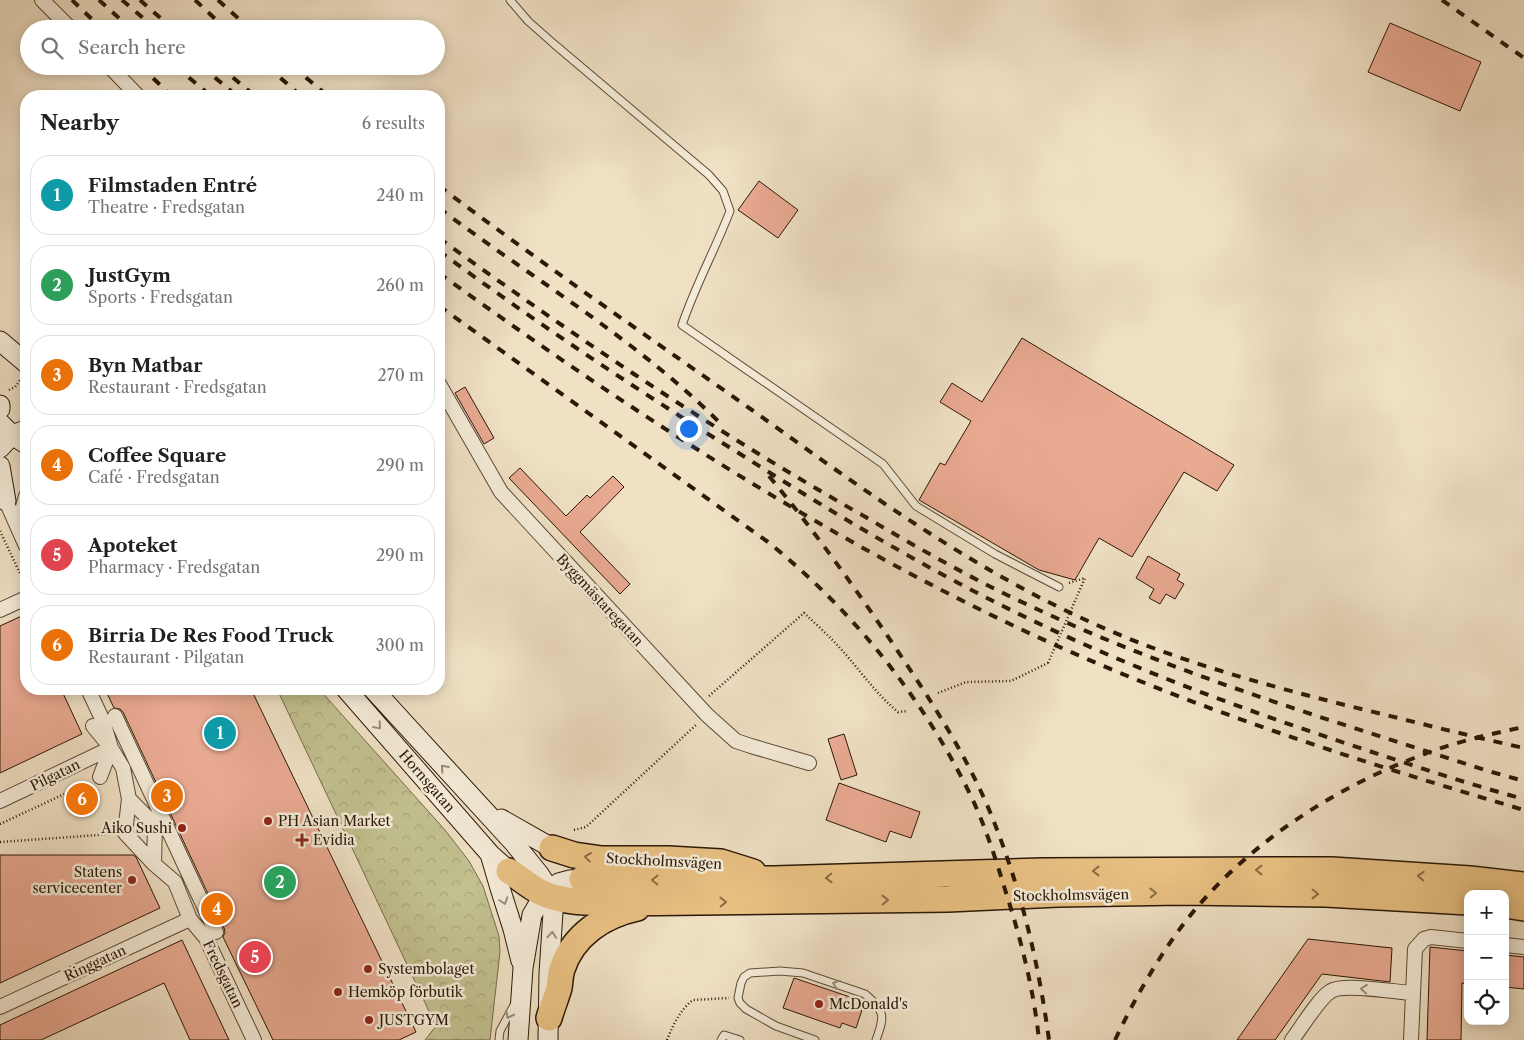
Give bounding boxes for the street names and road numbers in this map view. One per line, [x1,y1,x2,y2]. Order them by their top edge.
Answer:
street label: Byggmästaregatan [553,550,648,650]
street label: Hornsgatan [395,746,459,816]
street label: Pilgatan [27,755,83,795]
street label: Stockholmsvägen [605,849,723,873]
street label: Stockholmsvägen [1013,885,1130,905]
street label: Fredsgatan [199,937,247,1011]
street label: Ringgatan [61,941,129,985]

